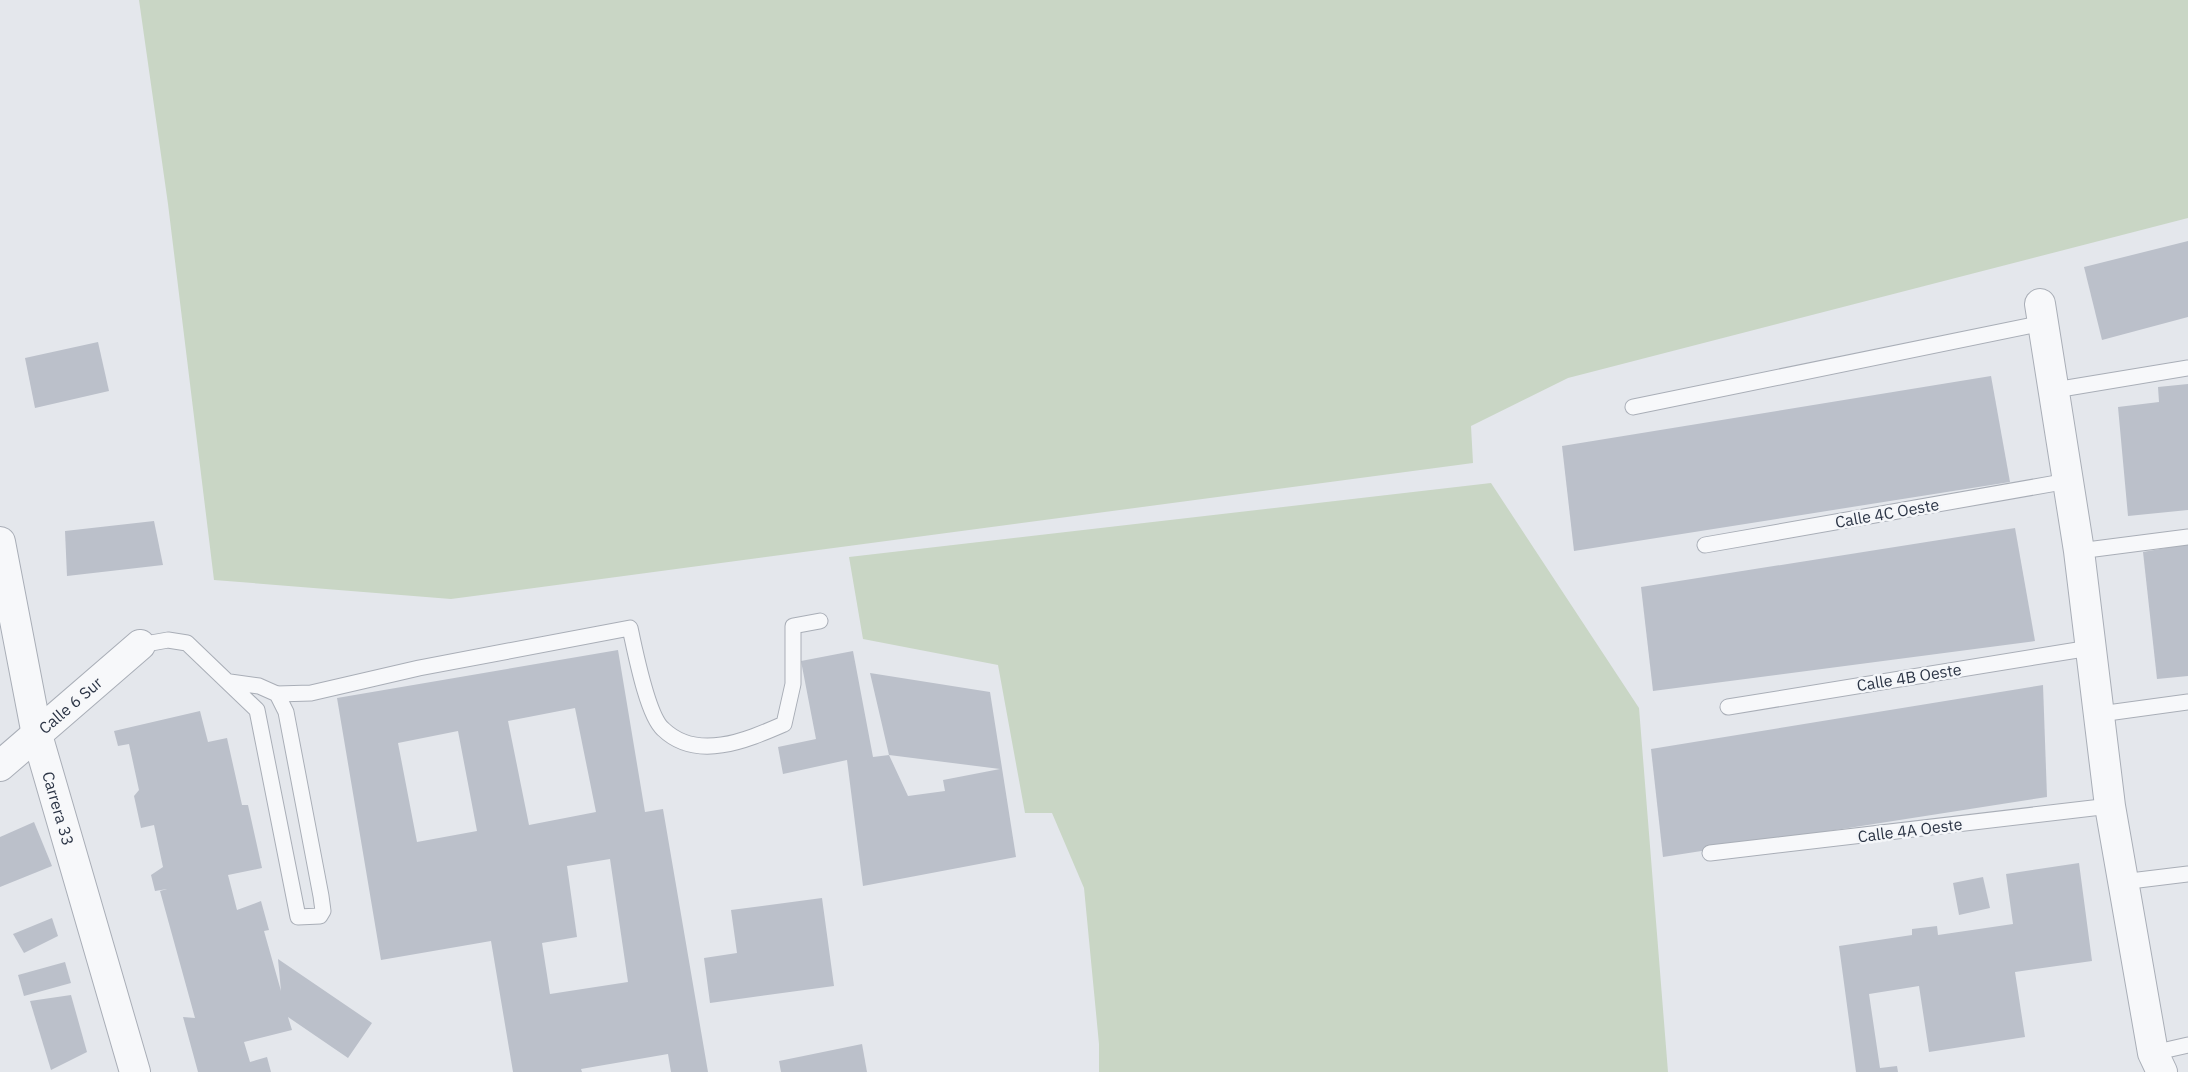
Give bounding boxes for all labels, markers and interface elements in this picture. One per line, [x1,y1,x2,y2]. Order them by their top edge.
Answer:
street label: Calle 4C Oeste [1834,494,1941,532]
street label: Calle 4B Oeste [1855,659,1963,695]
street label: Calle 6 Sur [35,672,106,738]
street label: Carrera 33 [38,769,79,848]
street label: Calle 4A Oeste [1856,814,1964,846]

